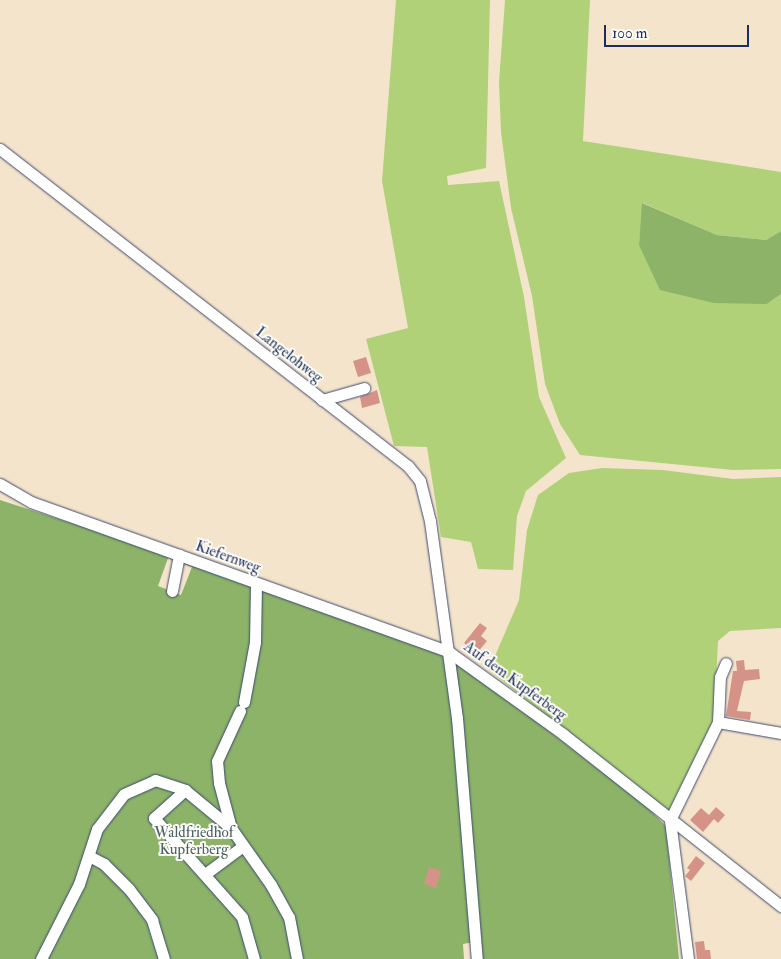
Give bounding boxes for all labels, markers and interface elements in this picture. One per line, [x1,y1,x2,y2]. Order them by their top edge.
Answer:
scale bar [606,15,751,47]
text: 100 m [612,24,647,43]
street label: Langelohweg [252,323,326,387]
street label: Kiefernweg [193,537,263,577]
street label: Auf dem Kupferberg [460,638,570,724]
park label: Waldfriedhof Kupferberg [154,823,234,858]

